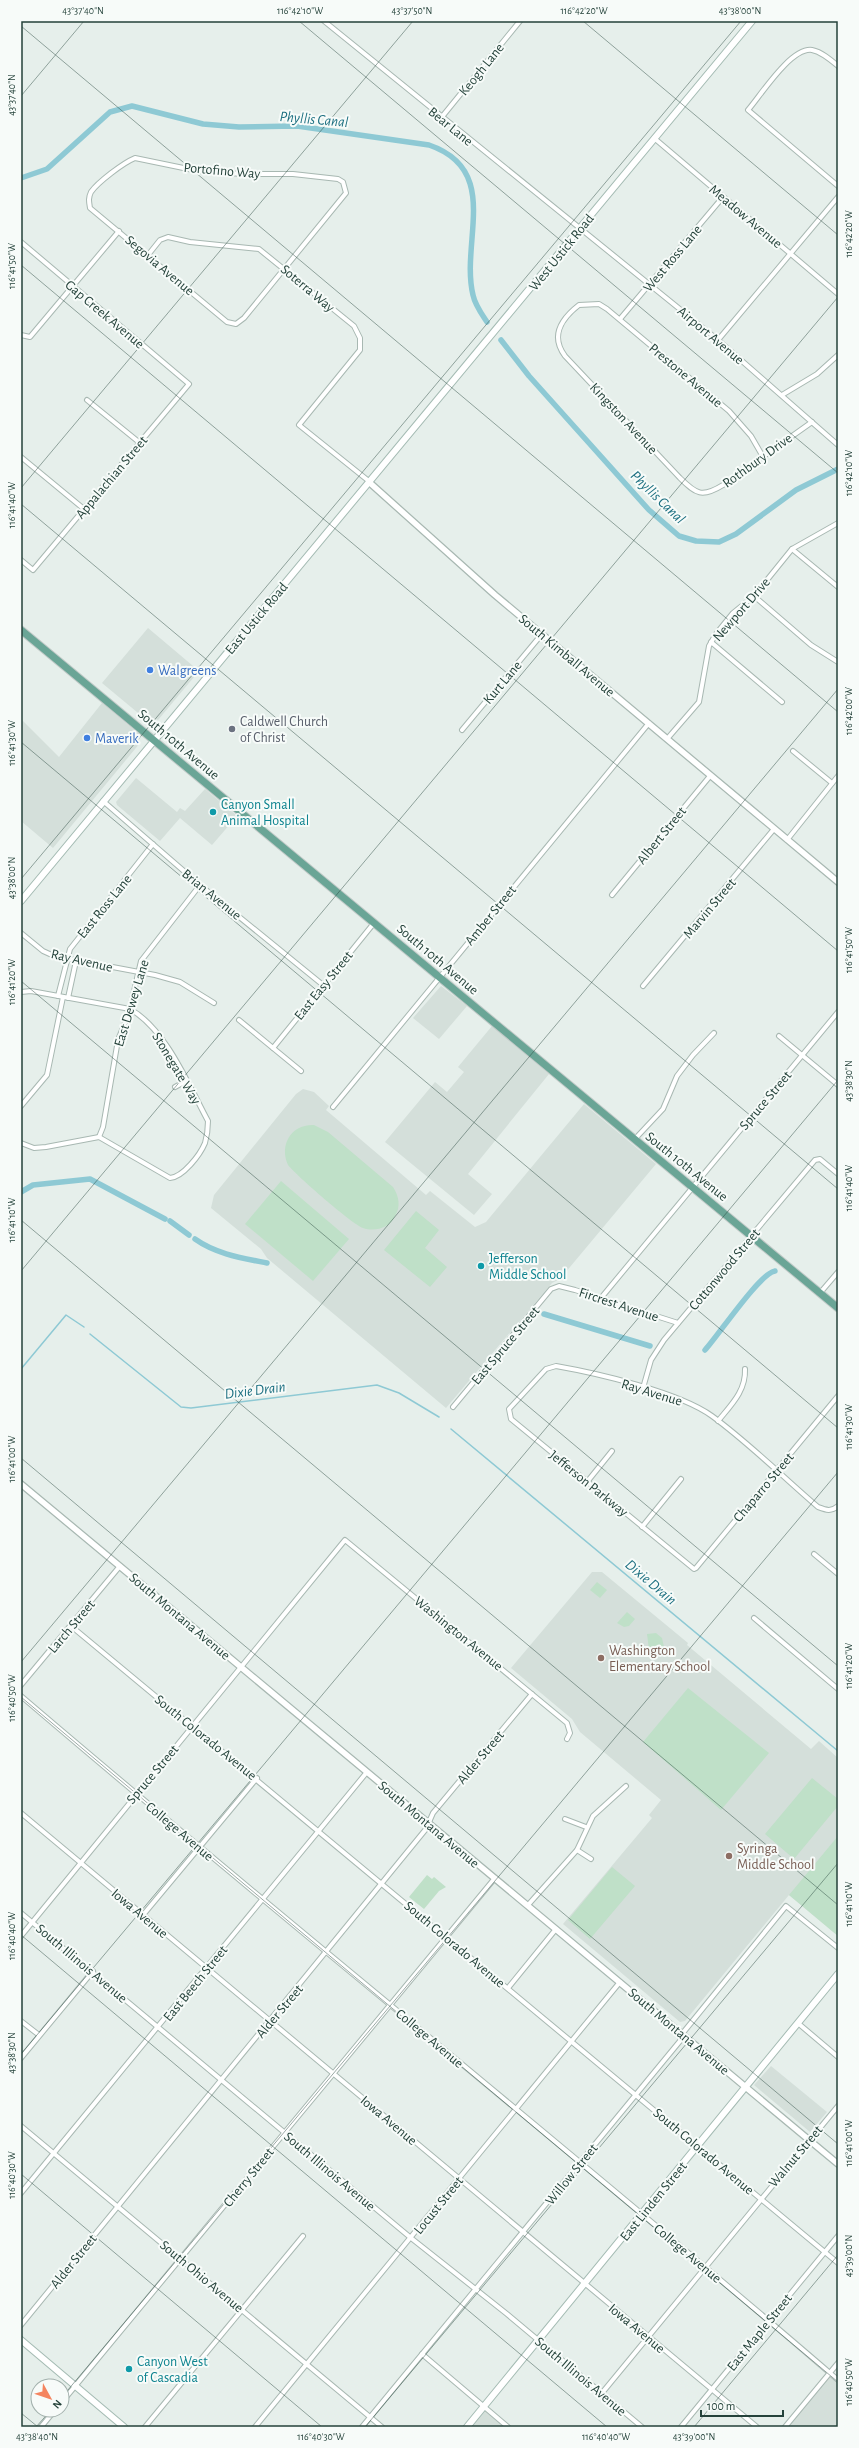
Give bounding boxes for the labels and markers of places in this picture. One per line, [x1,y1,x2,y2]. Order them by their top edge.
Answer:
place label: Walgreens [158,664,216,678]
marker: Walgreens [145,665,155,675]
place label: Caldwell Church of Christ [240,715,328,745]
marker: Caldwell Church of Christ [227,724,237,734]
place label: Maverik [95,732,139,746]
marker: Maverik [82,733,92,743]
place label: Canyon Small Animal Hospital [221,798,309,828]
marker: Canyon Small Animal Hospital [208,807,218,817]
place label: Jefferson Middle School [489,1252,566,1282]
marker: Jefferson Middle School [476,1261,486,1271]
place label: Washington Elementary School [609,1644,711,1674]
marker: Washington Elementary School [596,1653,606,1663]
place label: Syringa Middle School [737,1842,814,1872]
marker: Syringa Middle School [724,1851,734,1861]
place label: Canyon West of Cascadia [137,2355,208,2385]
marker: Canyon West of Cascadia [124,2364,134,2374]

